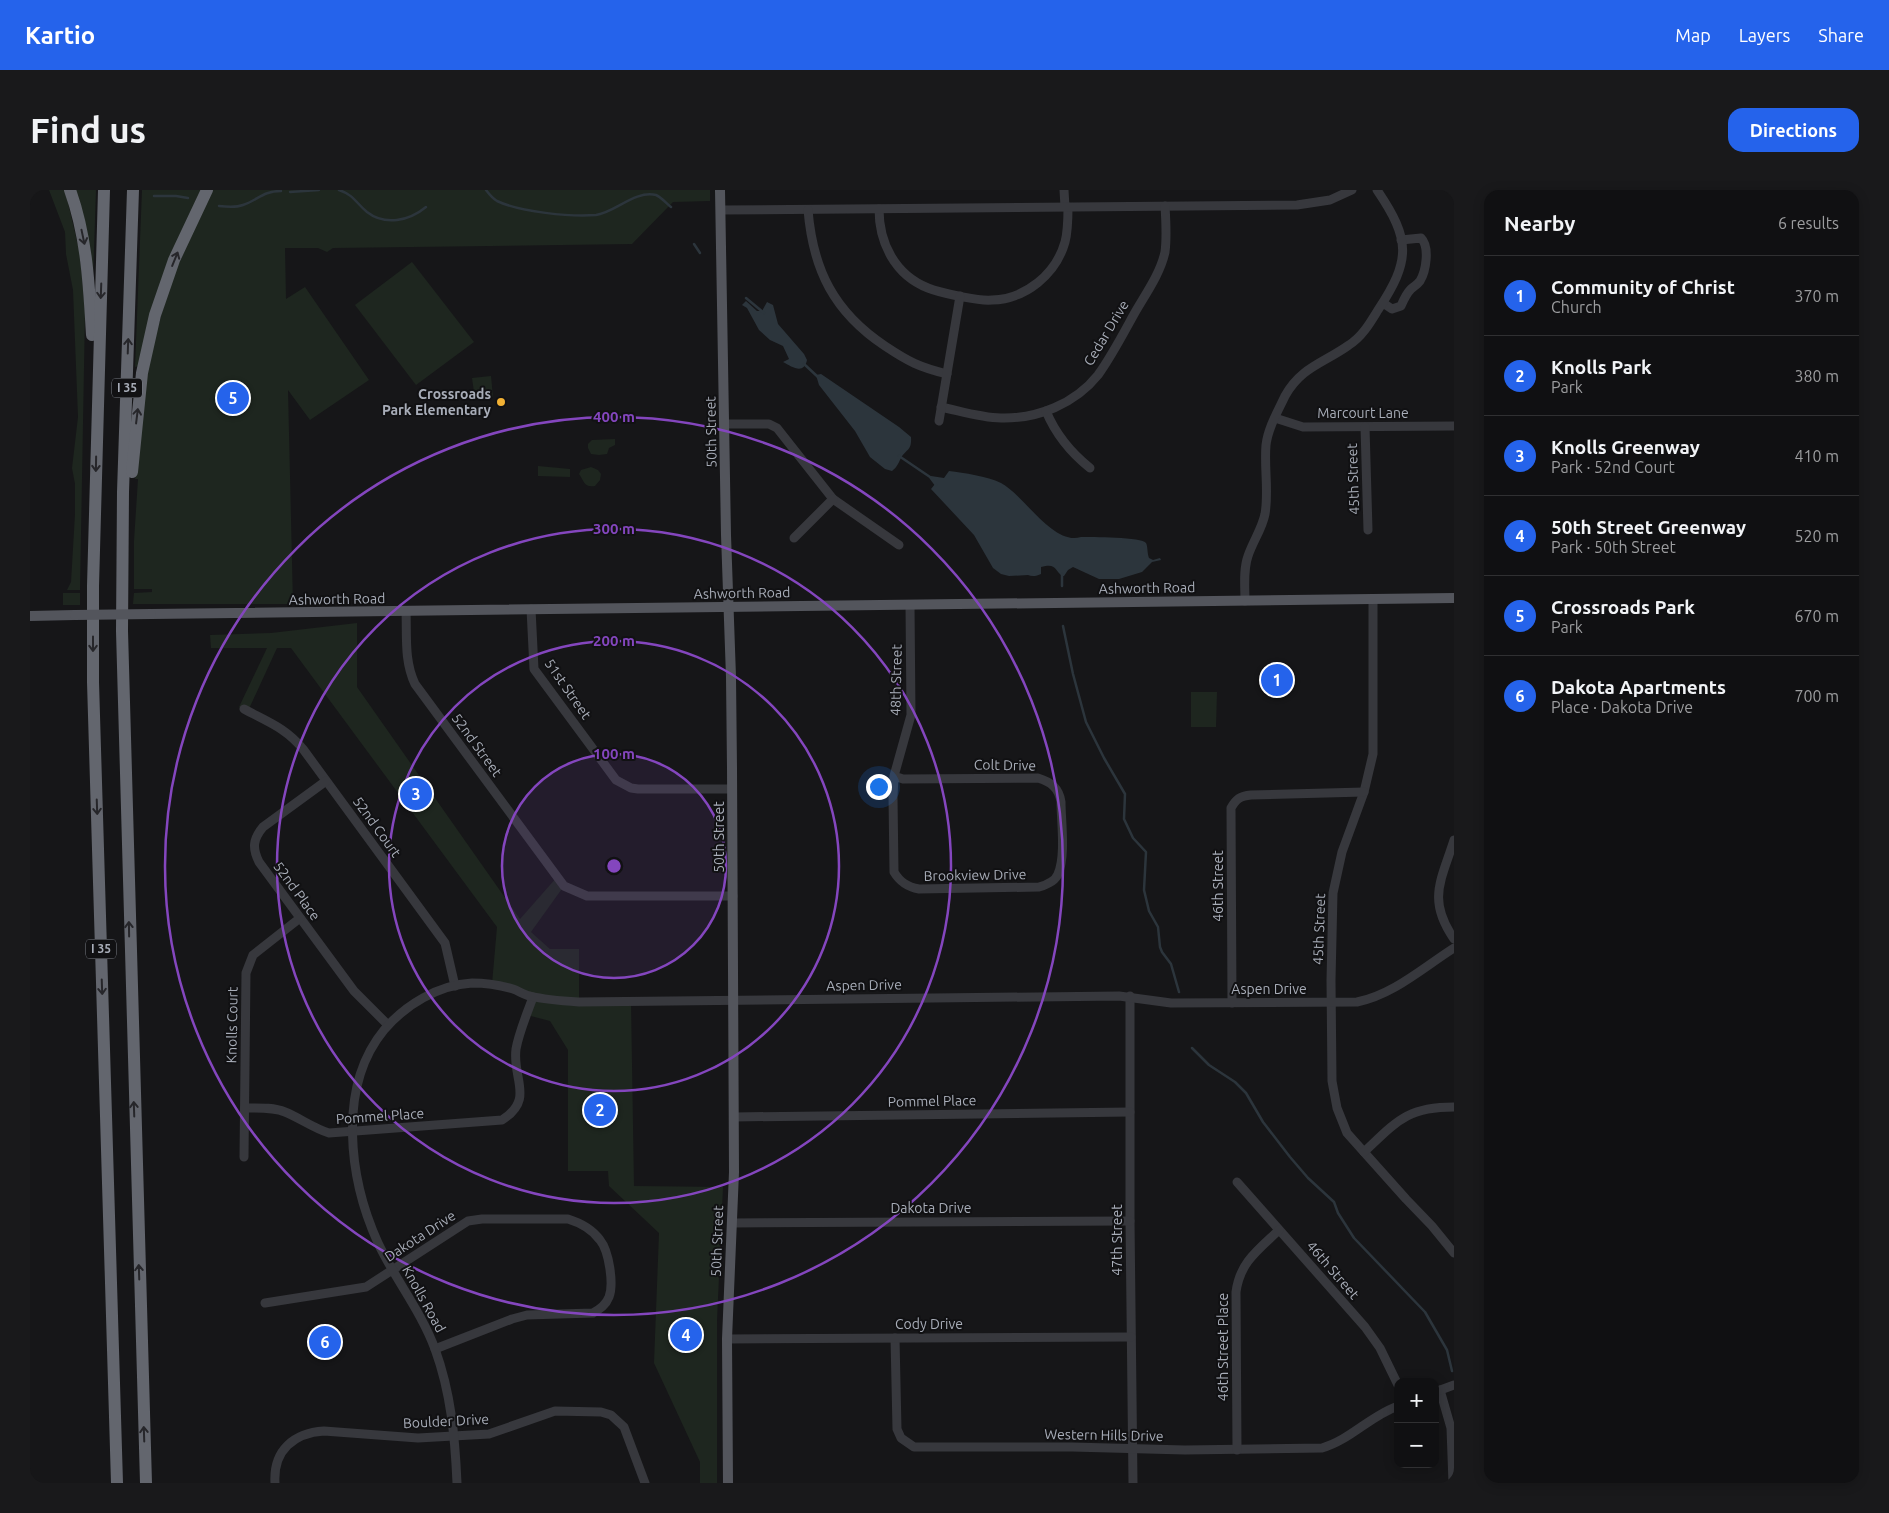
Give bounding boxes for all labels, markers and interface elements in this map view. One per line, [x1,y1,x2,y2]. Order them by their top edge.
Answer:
text: Kartio [25,22,95,49]
text: Map [1675,25,1711,45]
text: Layers [1739,25,1790,45]
text: Share [1818,25,1864,45]
button: Directions [1728,108,1859,152]
text: Find us [30,110,146,150]
text: Nearby [1504,211,1575,235]
text: 6 results [1778,214,1839,232]
one-way arrow [79,228,88,244]
one-way arrow [171,252,180,267]
text: Community of Christ [1551,276,1735,298]
one-way arrow [96,283,105,299]
text: 1 [1515,287,1525,305]
text: 370 m [1794,287,1839,305]
street label: Cedar Drive [1080,297,1132,369]
text: Church [1551,298,1602,316]
one-way arrow [124,338,133,354]
text: Knolls Park [1551,356,1652,378]
text: 2 [1515,367,1525,385]
text: 380 m [1794,367,1839,385]
road number: I 35 [112,378,142,398]
text: Park [1551,378,1583,396]
pin: 5 [217,379,249,417]
place label: Crossroads Park Elementary [382,386,492,418]
marker: Crossroads Park Elementary [495,396,507,408]
street label: 50th Street [702,396,720,468]
street label: Marcourt Lane [1317,405,1409,421]
text: 400 m [593,408,635,425]
one-way arrow [132,409,142,425]
text: Knolls Greenway [1551,436,1700,458]
street label: 45th Street [1344,442,1362,515]
text: 3 [1515,447,1525,465]
text: 410 m [1794,447,1839,465]
one-way arrow [91,456,101,472]
text: Park · 52nd Court [1551,458,1675,476]
text: 50th Street Greenway [1551,516,1746,538]
text: 300 m [593,520,635,537]
text: 4 [1515,527,1525,545]
text: 520 m [1794,527,1839,545]
text: Park · 50th Street [1551,538,1676,556]
street label: Ashworth Road [1099,579,1195,597]
street label: Ashworth Road [694,584,790,602]
street label: Ashworth Road [289,590,385,608]
text: Crossroads Park [1551,596,1695,618]
text: 5 [1515,607,1525,625]
text: 670 m [1794,607,1839,625]
text: Park [1551,618,1583,636]
text: 200 m [593,632,635,649]
one-way arrow [88,636,98,652]
street label: 48th Street [887,644,905,716]
street label: 51st Street [541,656,595,723]
pin: 1 [1261,661,1293,699]
text: Dakota Apartments [1551,676,1726,698]
text: 6 [1515,687,1525,705]
text: 700 m [1794,687,1839,705]
text: Place · Dakota Drive [1551,698,1693,716]
street label: 52nd Street [449,710,506,780]
text: 100 m [593,745,635,762]
street label: Colt Drive [974,756,1036,774]
your location [866,774,892,800]
pin: 3 [400,775,432,813]
street label: 52nd Court [350,794,405,861]
one-way arrow [92,798,102,815]
street label: 50th Street [711,801,727,873]
street label: 46th Street [1210,850,1226,922]
centre of rings [605,857,623,875]
street label: 52nd Place [270,859,324,923]
street label: Brookview Drive [923,866,1027,884]
street label: 45th Street [1310,892,1328,965]
one-way arrow [125,922,134,938]
road number: I 35 [86,940,116,959]
street label: Aspen Drive [826,976,902,994]
one-way arrow [97,978,107,995]
street label: Aspen Drive [1231,981,1307,997]
street label: Knolls Court [223,986,241,1064]
pin: 2 [584,1091,616,1129]
street label: Pommel Place [888,1092,976,1110]
one-way arrow [130,1102,139,1118]
street label: Pommel Place [335,1105,425,1127]
street label: Dakota Drive [890,1200,972,1216]
street label: 50th Street [708,1204,726,1277]
street label: 47th Street [1109,1204,1125,1276]
street label: Dakota Drive [382,1207,458,1265]
street label: 46th Street [1303,1238,1363,1303]
street label: Knolls Road [399,1263,449,1335]
one-way arrow [135,1264,144,1280]
street label: 46th Street Place [1215,1293,1231,1401]
pin: 4 [670,1316,702,1354]
street label: Cody Drive [895,1316,963,1332]
pin: 6 [309,1323,341,1361]
map controls [1394,1378,1439,1468]
button: + [1394,1378,1439,1423]
street label: Boulder Drive [402,1411,490,1431]
button: − [1394,1423,1439,1468]
street label: Western Hills Drive [1044,1426,1164,1444]
one-way arrow [140,1427,149,1443]

